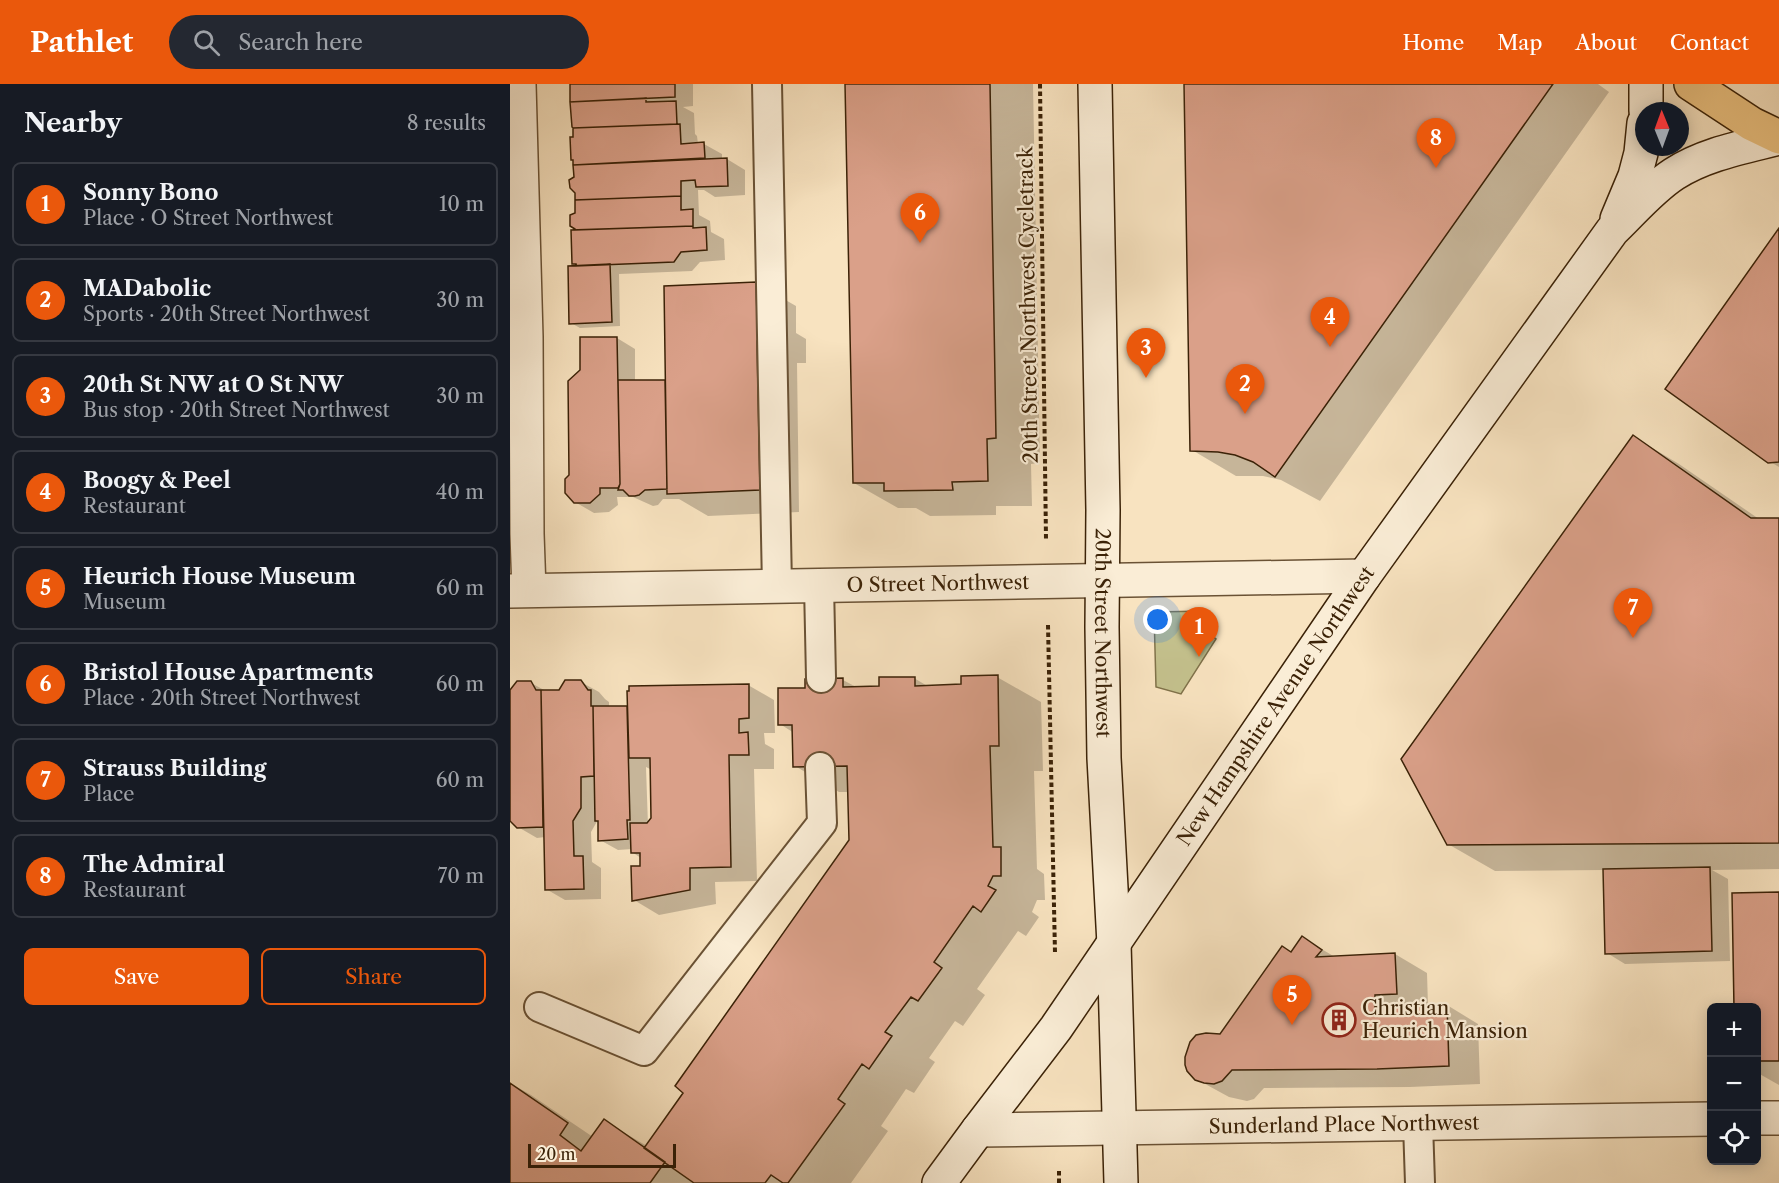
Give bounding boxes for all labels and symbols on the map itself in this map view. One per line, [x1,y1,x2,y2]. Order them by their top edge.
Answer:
north arrow [1635,102,1689,156]
pin: 8 [1416,118,1456,168]
street label: 20th Street Northwest Cycletrack [1013,145,1043,464]
pin: 6 [900,194,940,243]
pin: 4 [1310,298,1350,347]
pin: 3 [1126,328,1166,378]
pin: 2 [1226,364,1264,414]
street label: 20th Street Northwest [1090,528,1116,738]
street label: New Hampshire Avenue Northwest [1172,561,1379,850]
street label: O Street Northwest [846,570,1029,597]
pin: 7 [1614,588,1652,638]
your location [1143,605,1172,634]
pin: 1 [1180,608,1218,657]
pin: 5 [1272,976,1312,1025]
place label: Christian Heurich Mansion [1362,996,1528,1043]
building icon: Christian Heurich Mansion [1321,1002,1357,1038]
street label: Sunderland Place Northwest [1208,1110,1479,1139]
scale bar [528,1141,676,1168]

